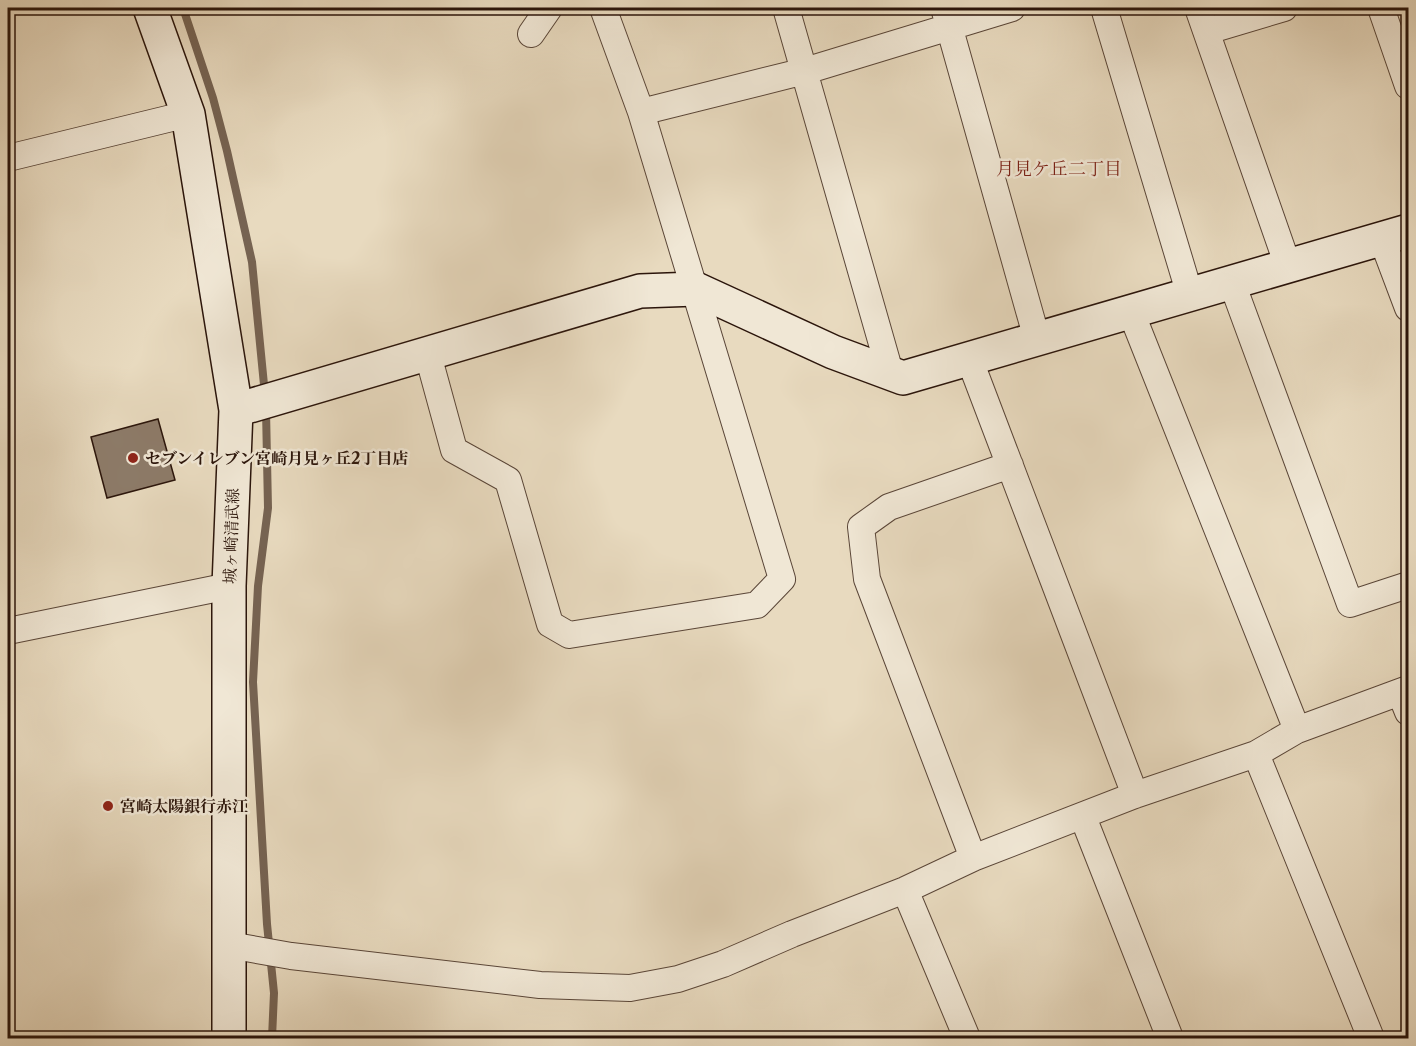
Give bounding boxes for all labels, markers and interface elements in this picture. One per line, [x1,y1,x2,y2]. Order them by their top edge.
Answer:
district label: 月見ケ丘二丁目 [996,158,1122,180]
place label: セブンイレブン宮崎月見ヶ丘2丁目店 [145,448,408,468]
marker: セブンイレブン宮崎月見ヶ丘2丁目店 [126,451,140,465]
street label: 城ヶ崎清武線 [219,488,243,584]
place label: 宮崎太陽銀行赤江 [120,796,248,816]
marker: 宮崎太陽銀行赤江 [101,799,115,813]

